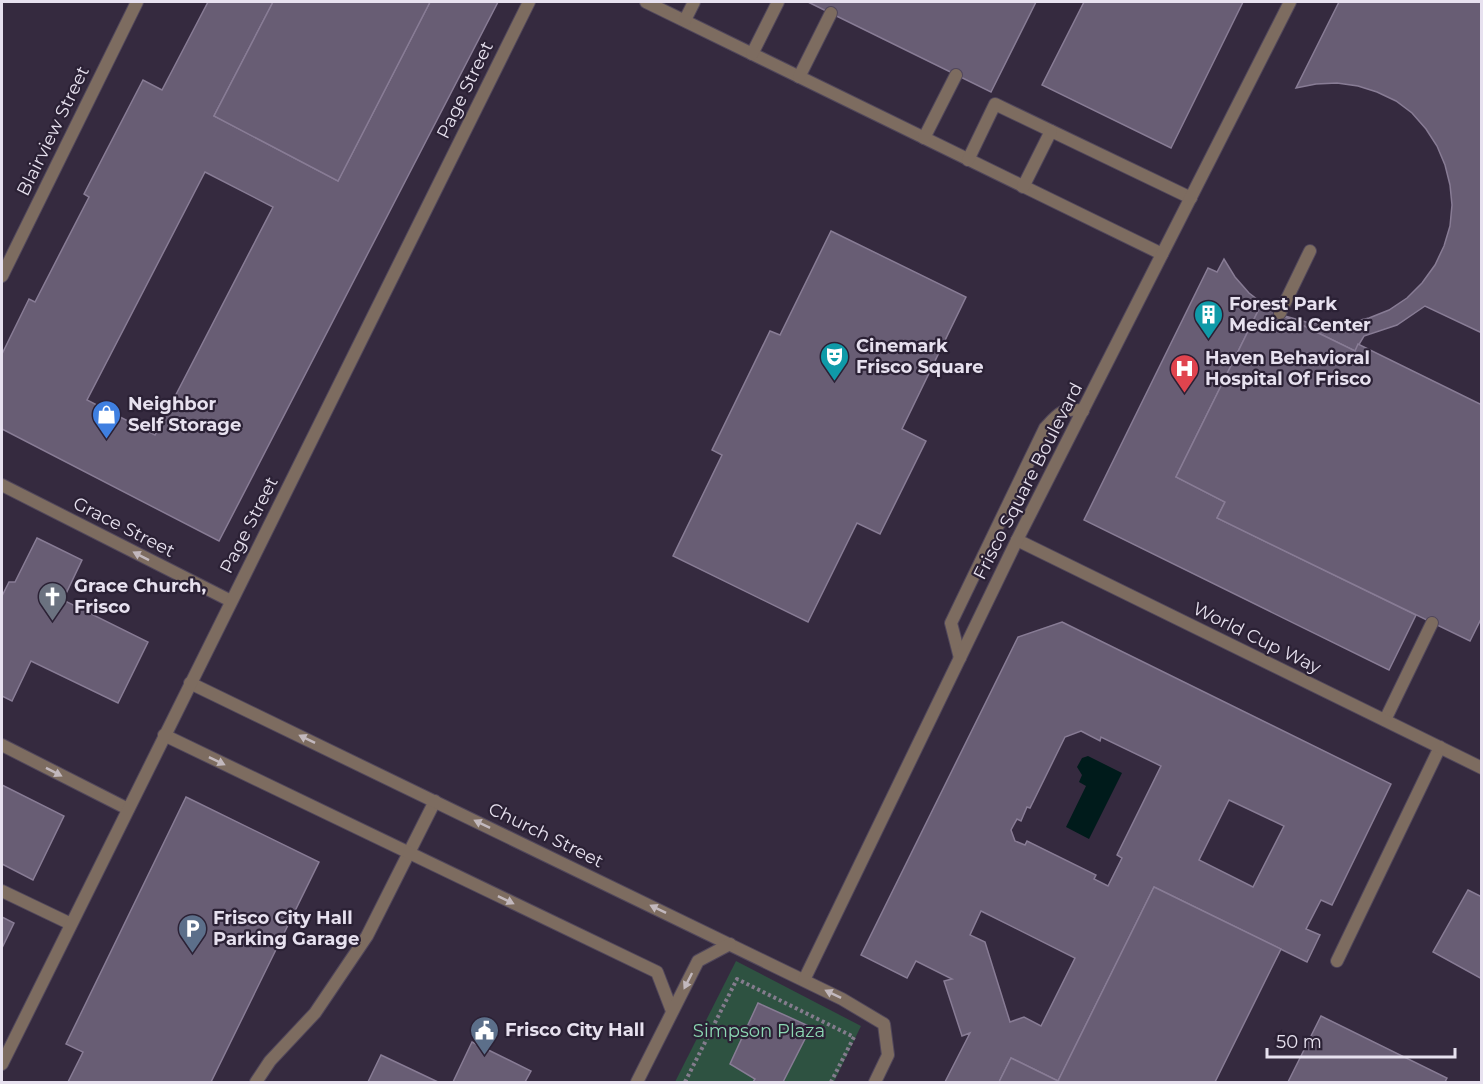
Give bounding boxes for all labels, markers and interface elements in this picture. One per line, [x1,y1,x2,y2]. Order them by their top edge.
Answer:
street label: Page Street [432,38,498,142]
street label: Blairview Street [12,63,94,199]
place label: Forest Park Medical Center [1229,293,1371,336]
building icon: Forest Park Medical Center [1192,298,1224,340]
place label: Cinemark Frisco Square [856,335,984,378]
theatre icon: Cinemark Frisco Square [819,340,851,382]
place label: Haven Behavioral Hospital Of Frisco [1205,347,1372,390]
hospital icon: Haven Behavioral Hospital Of Frisco [1168,352,1200,394]
street label: Frisco Square Boulevard [969,379,1087,583]
place label: Neighbor Self Storage [128,393,241,436]
shop icon: Neighbor Self Storage [91,398,123,440]
street label: Page Street [215,473,283,577]
street label: Grace Street [70,492,178,562]
one-way arrow [132,551,150,561]
place label: Grace Church, Frisco [74,575,207,618]
church icon: Grace Church, Frisco [37,580,69,622]
street label: World Cup Way [1189,598,1325,679]
one-way arrow [298,735,315,744]
one-way arrow [208,755,226,765]
one-way arrow [45,767,62,776]
street label: Church Street [485,798,607,872]
one-way arrow [474,819,491,828]
one-way arrow [498,895,515,904]
one-way arrow [649,904,667,914]
place label: Frisco City Hall Parking Garage [213,907,359,950]
parking icon: Frisco City Hall Parking Garage [176,912,208,954]
one-way arrow [683,972,692,989]
one-way arrow [825,990,842,999]
public building icon: Frisco City Hall [468,1014,500,1056]
place label: Frisco City Hall [505,1019,645,1041]
park label: Simpson Plaza [693,1020,825,1042]
scale bar [1267,1021,1454,1059]
text: 50 m [1276,1031,1322,1053]

